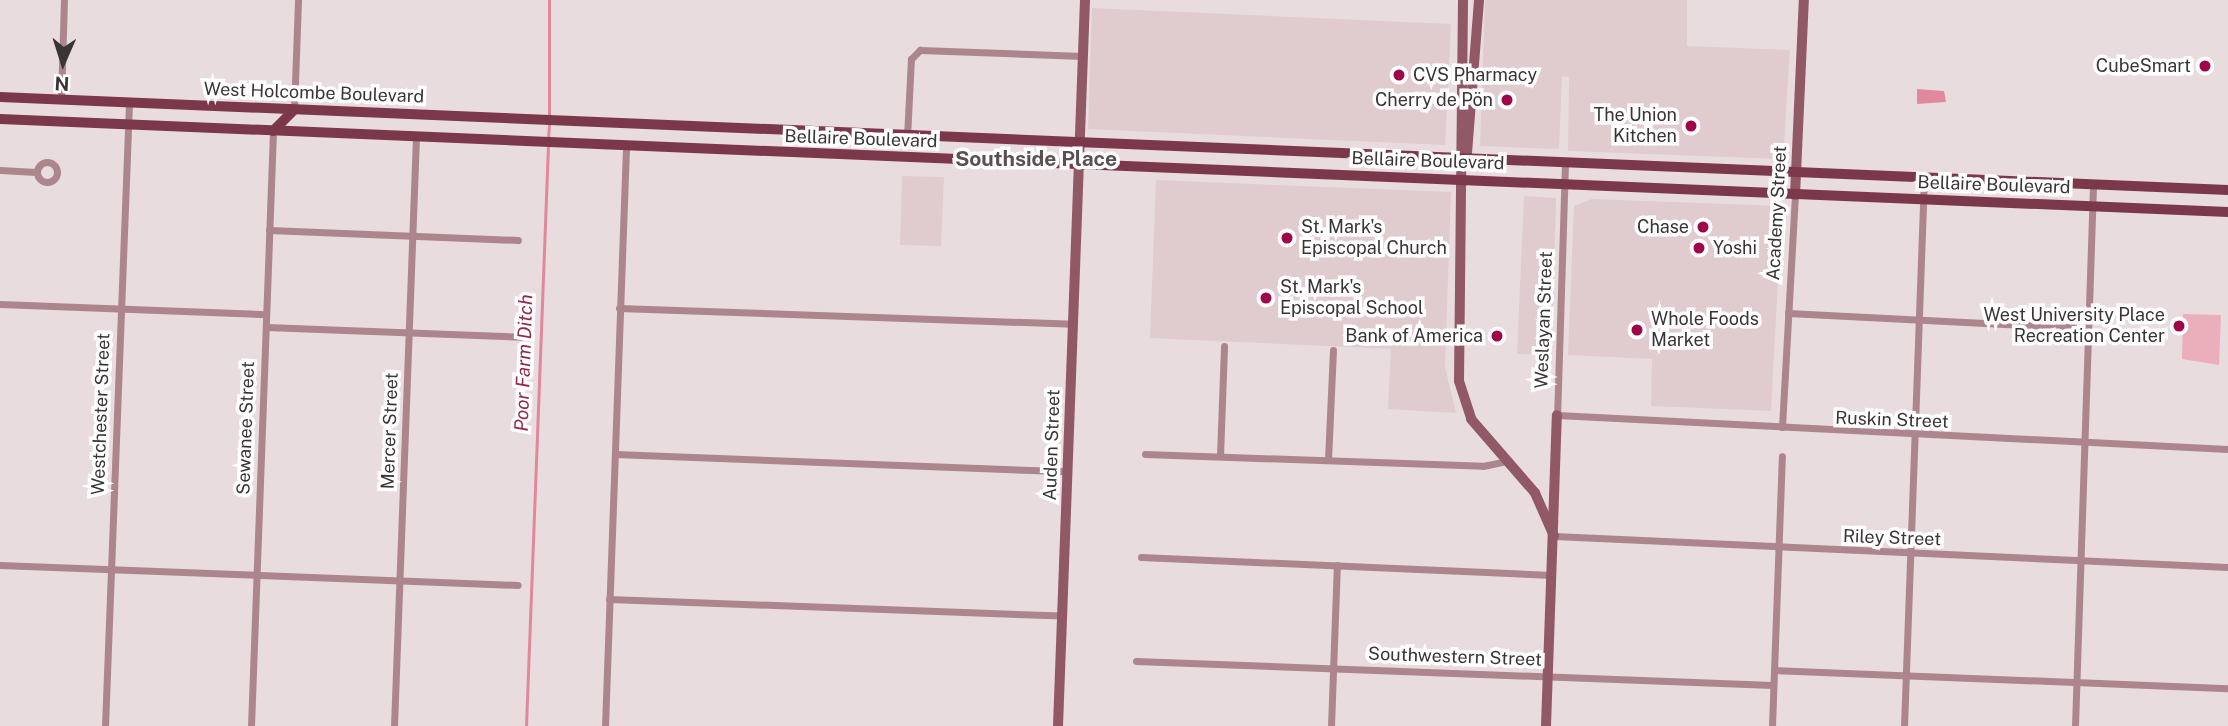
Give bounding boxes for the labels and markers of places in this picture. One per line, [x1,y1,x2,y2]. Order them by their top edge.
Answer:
place label: CubeSmart [2096,55,2191,77]
marker: CubeSmart [2197,58,2213,74]
place label: CVS Pharmacy [1413,64,1537,86]
marker: CVS Pharmacy [1391,67,1407,83]
place label: Cherry de Pön [1375,89,1493,111]
marker: Cherry de Pön [1499,92,1515,108]
place label: The Union Kitchen [1593,105,1677,148]
marker: The Union Kitchen [1683,118,1699,134]
place label: Chase [1637,216,1689,238]
place label: St. Mark's Episcopal Church [1301,217,1447,260]
marker: Chase [1695,219,1711,235]
marker: St. Mark's Episcopal Church [1279,230,1295,246]
place label: Yoshi [1713,237,1757,259]
marker: Yoshi [1691,240,1707,256]
place label: St. Mark's Episcopal School [1280,277,1423,320]
marker: St. Mark's Episcopal School [1258,290,1274,306]
place label: West University Place Recreation Center [1983,305,2165,348]
place label: Whole Foods Market [1651,309,1759,352]
marker: West University Place Recreation Center [2171,318,2187,334]
marker: Whole Foods Market [1629,322,1645,338]
place label: Bank of America [1345,325,1483,347]
marker: Bank of America [1489,328,1505,344]

